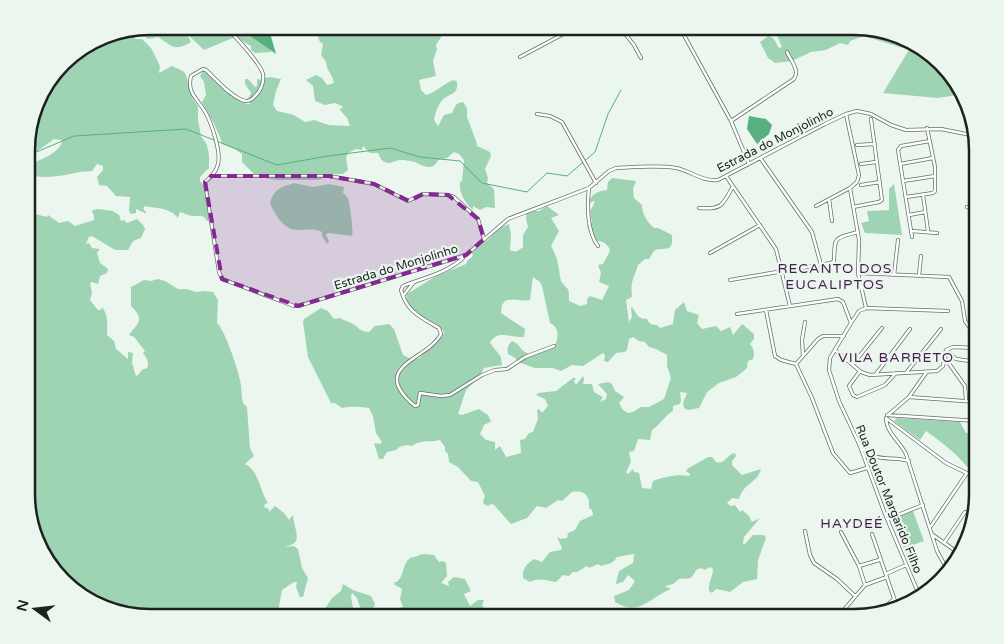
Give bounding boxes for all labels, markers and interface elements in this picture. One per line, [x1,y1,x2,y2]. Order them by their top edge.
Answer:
street label: Estrada do Monjolinho [714,105,836,175]
street label: Estrada do Monjolinho [332,241,460,293]
district label: RECANTO DOS EUCALIPTOS [778,260,892,293]
district label: VILA BARRETO [838,349,954,366]
street label: Rua Doutor Margarido Filho [853,423,925,575]
district label: HAYDEÉ [820,515,884,532]
north arrow [10,584,60,634]
text: N [13,598,33,613]

